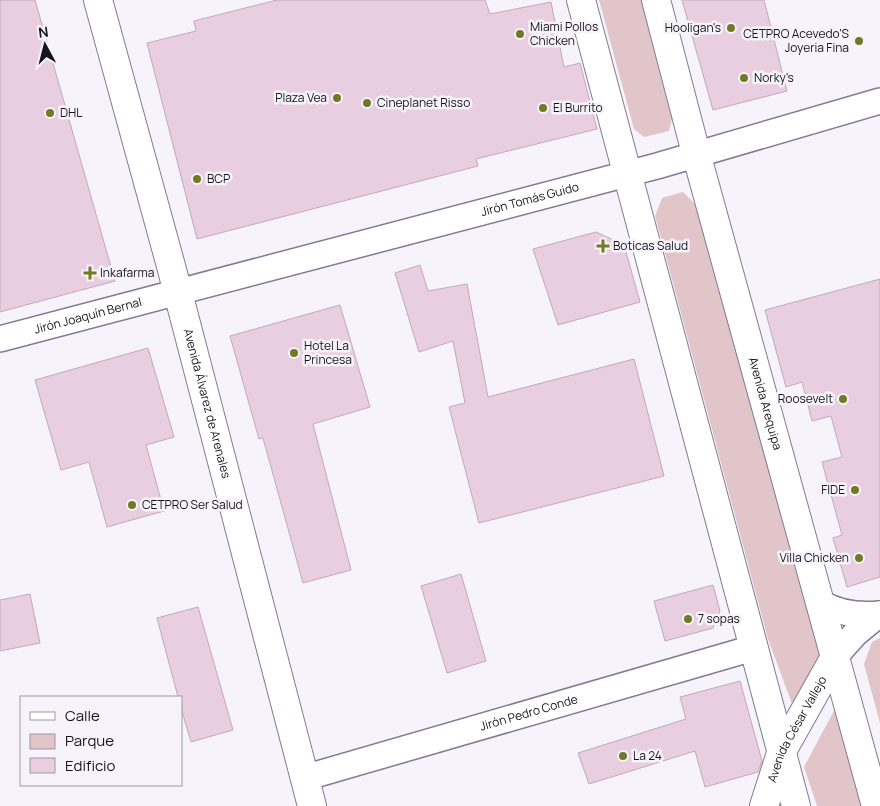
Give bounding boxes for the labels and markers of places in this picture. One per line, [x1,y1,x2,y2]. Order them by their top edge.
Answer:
place label: Miami Pollos Chicken [530,18,598,49]
place label: Hooligan's [665,19,721,36]
marker: Hooligan's [725,22,737,34]
place label: CETPRO Acevedo'S Joyeria Fina [743,25,849,56]
marker: Miami Pollos Chicken [514,28,526,40]
marker: CETPRO Acevedo'S Joyeria Fina [853,35,865,47]
place label: Norky's [754,69,794,86]
marker: Norky's [738,72,750,84]
place label: Plaza Vea [275,89,327,106]
marker: Plaza Vea [331,92,343,104]
place label: Cineplanet Risso [377,94,470,111]
marker: Cineplanet Risso [361,97,373,109]
place label: El Burrito [553,99,603,116]
marker: El Burrito [537,102,549,114]
place label: DHL [60,104,82,121]
marker: DHL [44,107,56,119]
place label: BCP [207,170,230,187]
marker: BCP [191,173,203,185]
place label: Boticas Salud [613,237,688,254]
marker: Boticas Salud [597,240,609,252]
place label: Inkafarma [100,264,154,281]
marker: Inkafarma [84,267,96,279]
place label: Hotel La Princesa [304,337,352,368]
marker: Hotel La Princesa [288,347,300,359]
place label: Roosevelt [778,390,833,407]
marker: Roosevelt [837,393,849,405]
place label: FIDE [821,481,845,498]
marker: FIDE [849,484,861,496]
place label: CETPRO Ser Salud [142,496,243,513]
marker: CETPRO Ser Salud [126,499,138,511]
place label: Villa Chicken [780,549,849,566]
marker: Villa Chicken [853,552,865,564]
place label: 7 sopas [698,610,740,627]
marker: 7 sopas [682,613,694,625]
place label: La 24 [633,747,662,764]
marker: La 24 [617,750,629,762]

